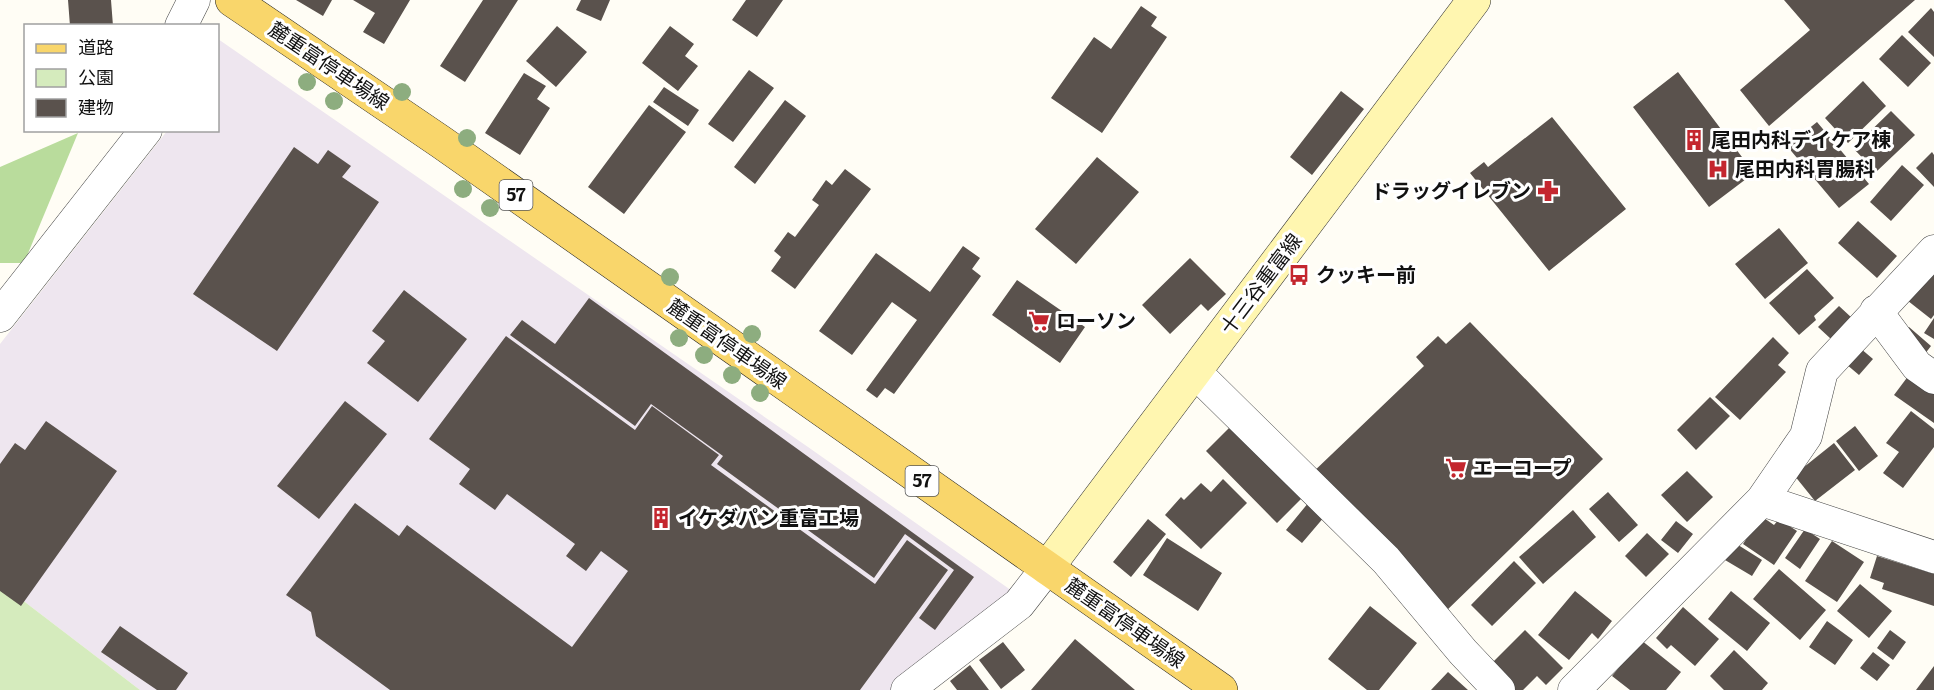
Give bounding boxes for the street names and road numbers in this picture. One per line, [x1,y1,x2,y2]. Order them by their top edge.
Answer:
street label: 麓重富停車場線 [264,13,397,116]
road number: 57 [500,180,532,210]
street label: 十三谷重富線 [1211,226,1307,340]
street label: 麓重富停車場線 [662,290,794,395]
road number: 57 [906,466,938,496]
street label: 麓重富停車場線 [1060,569,1192,674]

